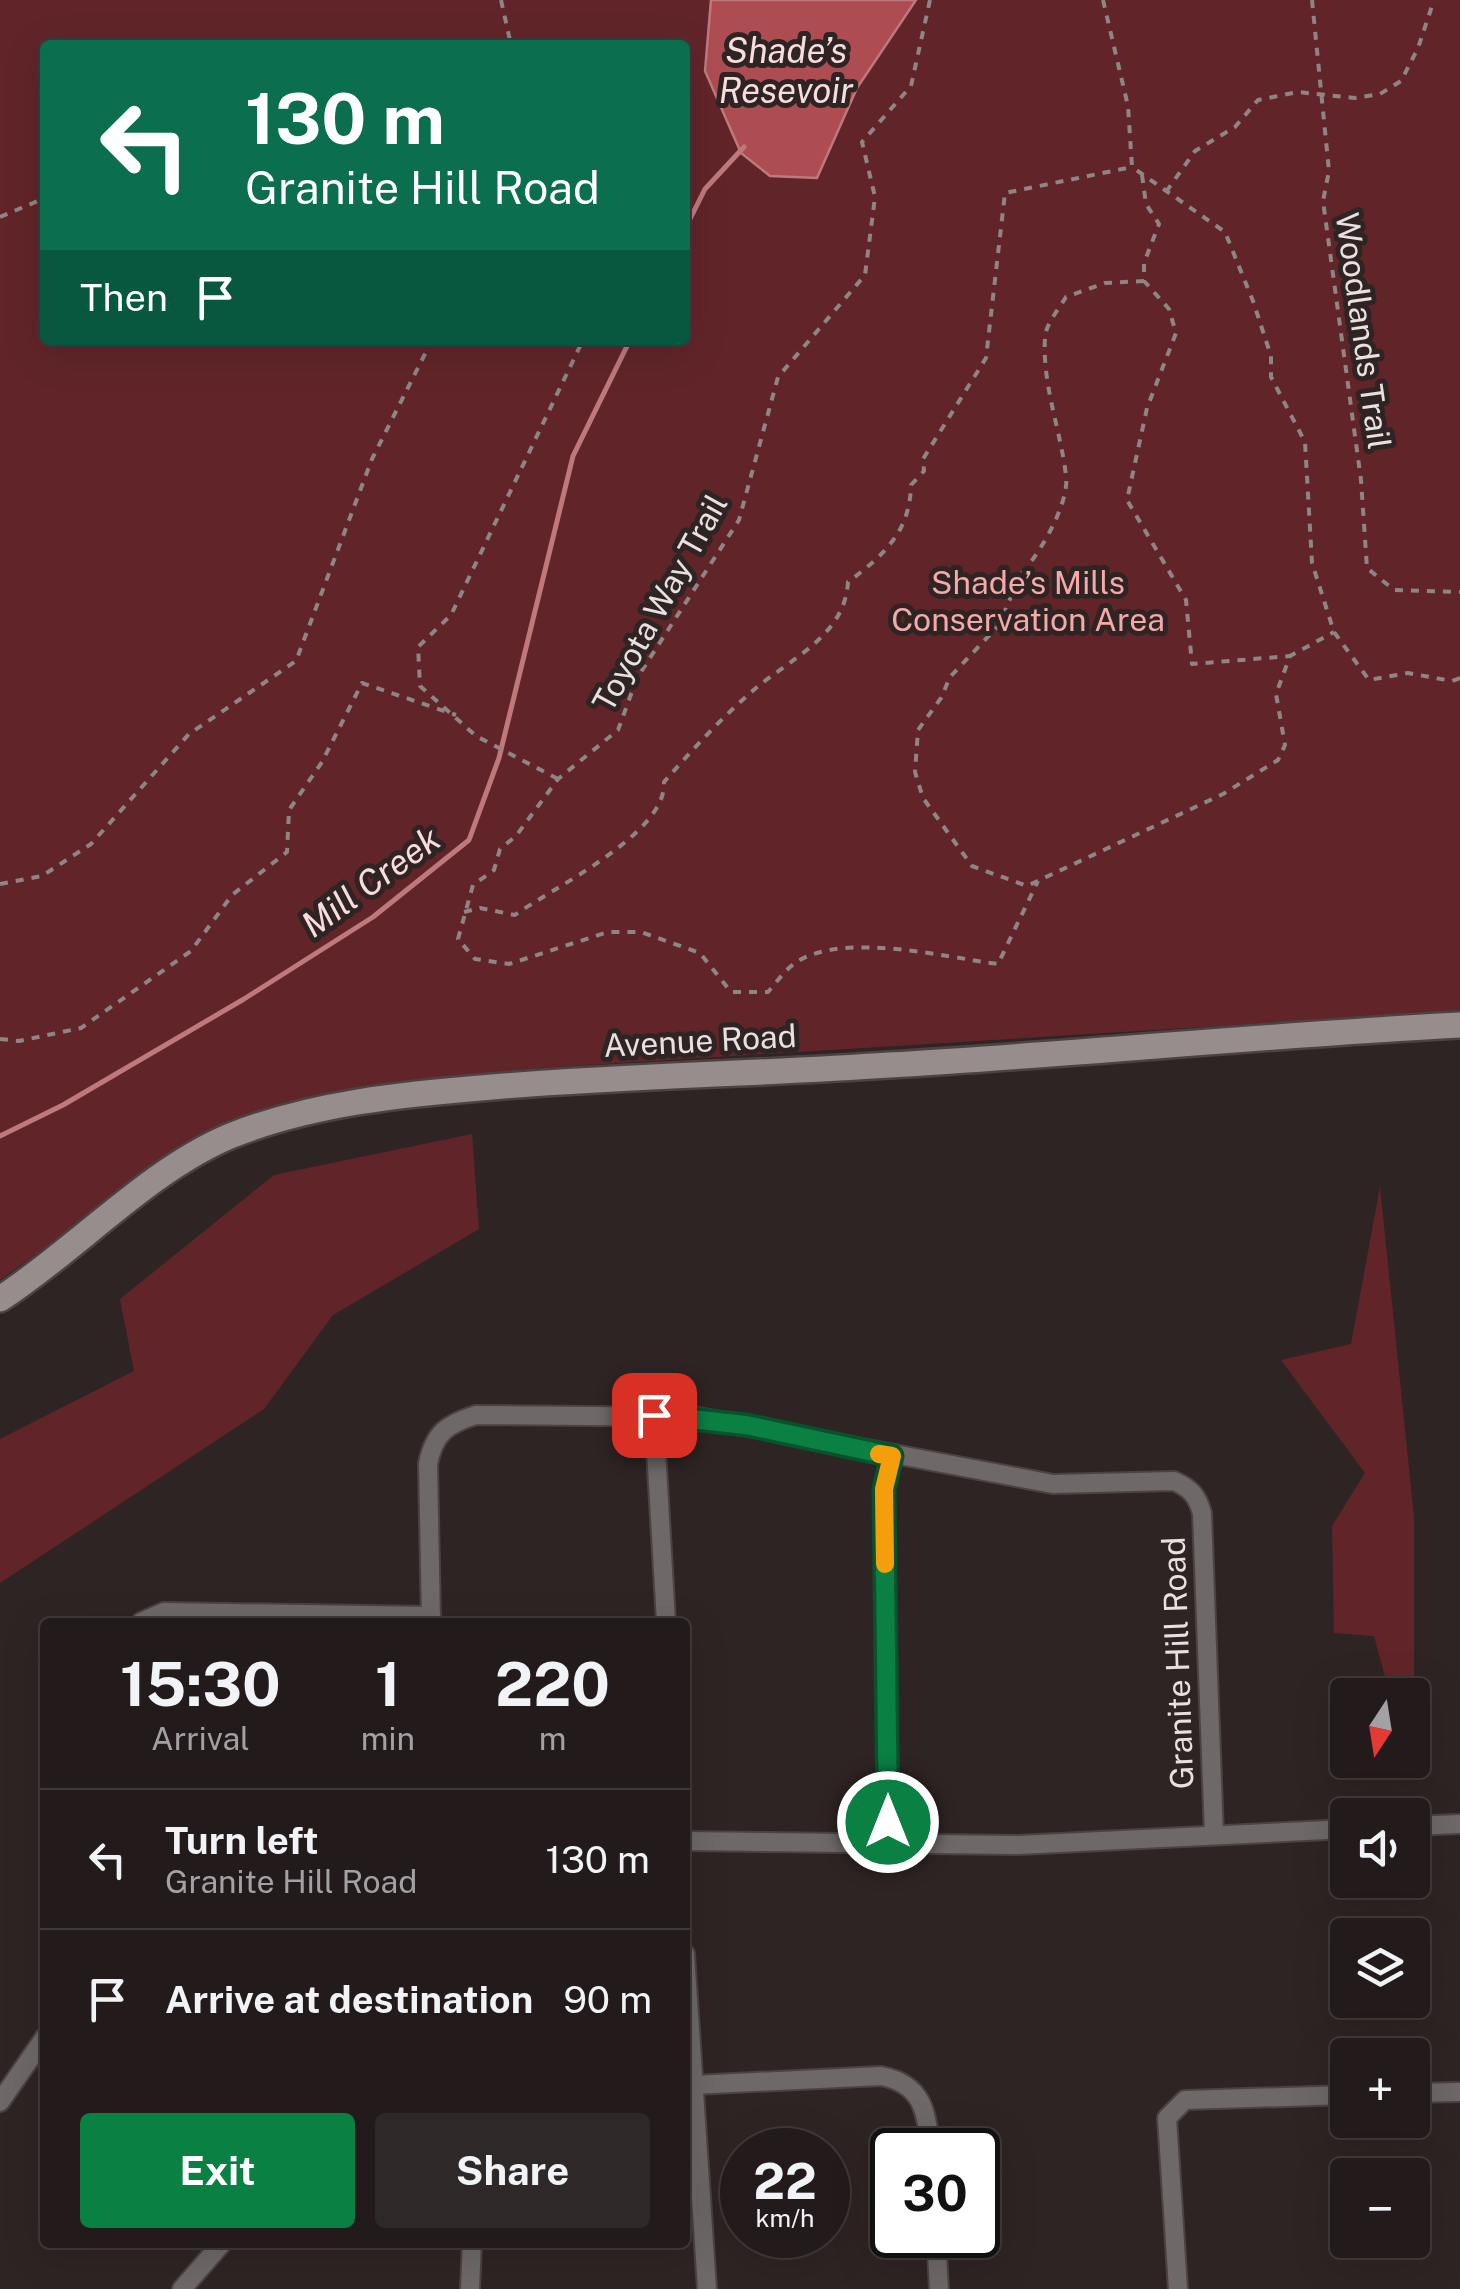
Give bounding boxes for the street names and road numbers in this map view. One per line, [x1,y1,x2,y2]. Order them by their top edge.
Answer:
street label: Woodlands Trail [1329,210,1398,452]
street label: Toyota Way Trail [585,488,734,718]
street label: Avenue Road [603,1017,797,1064]
street label: Granite Hill Road [1155,1536,1200,1790]

